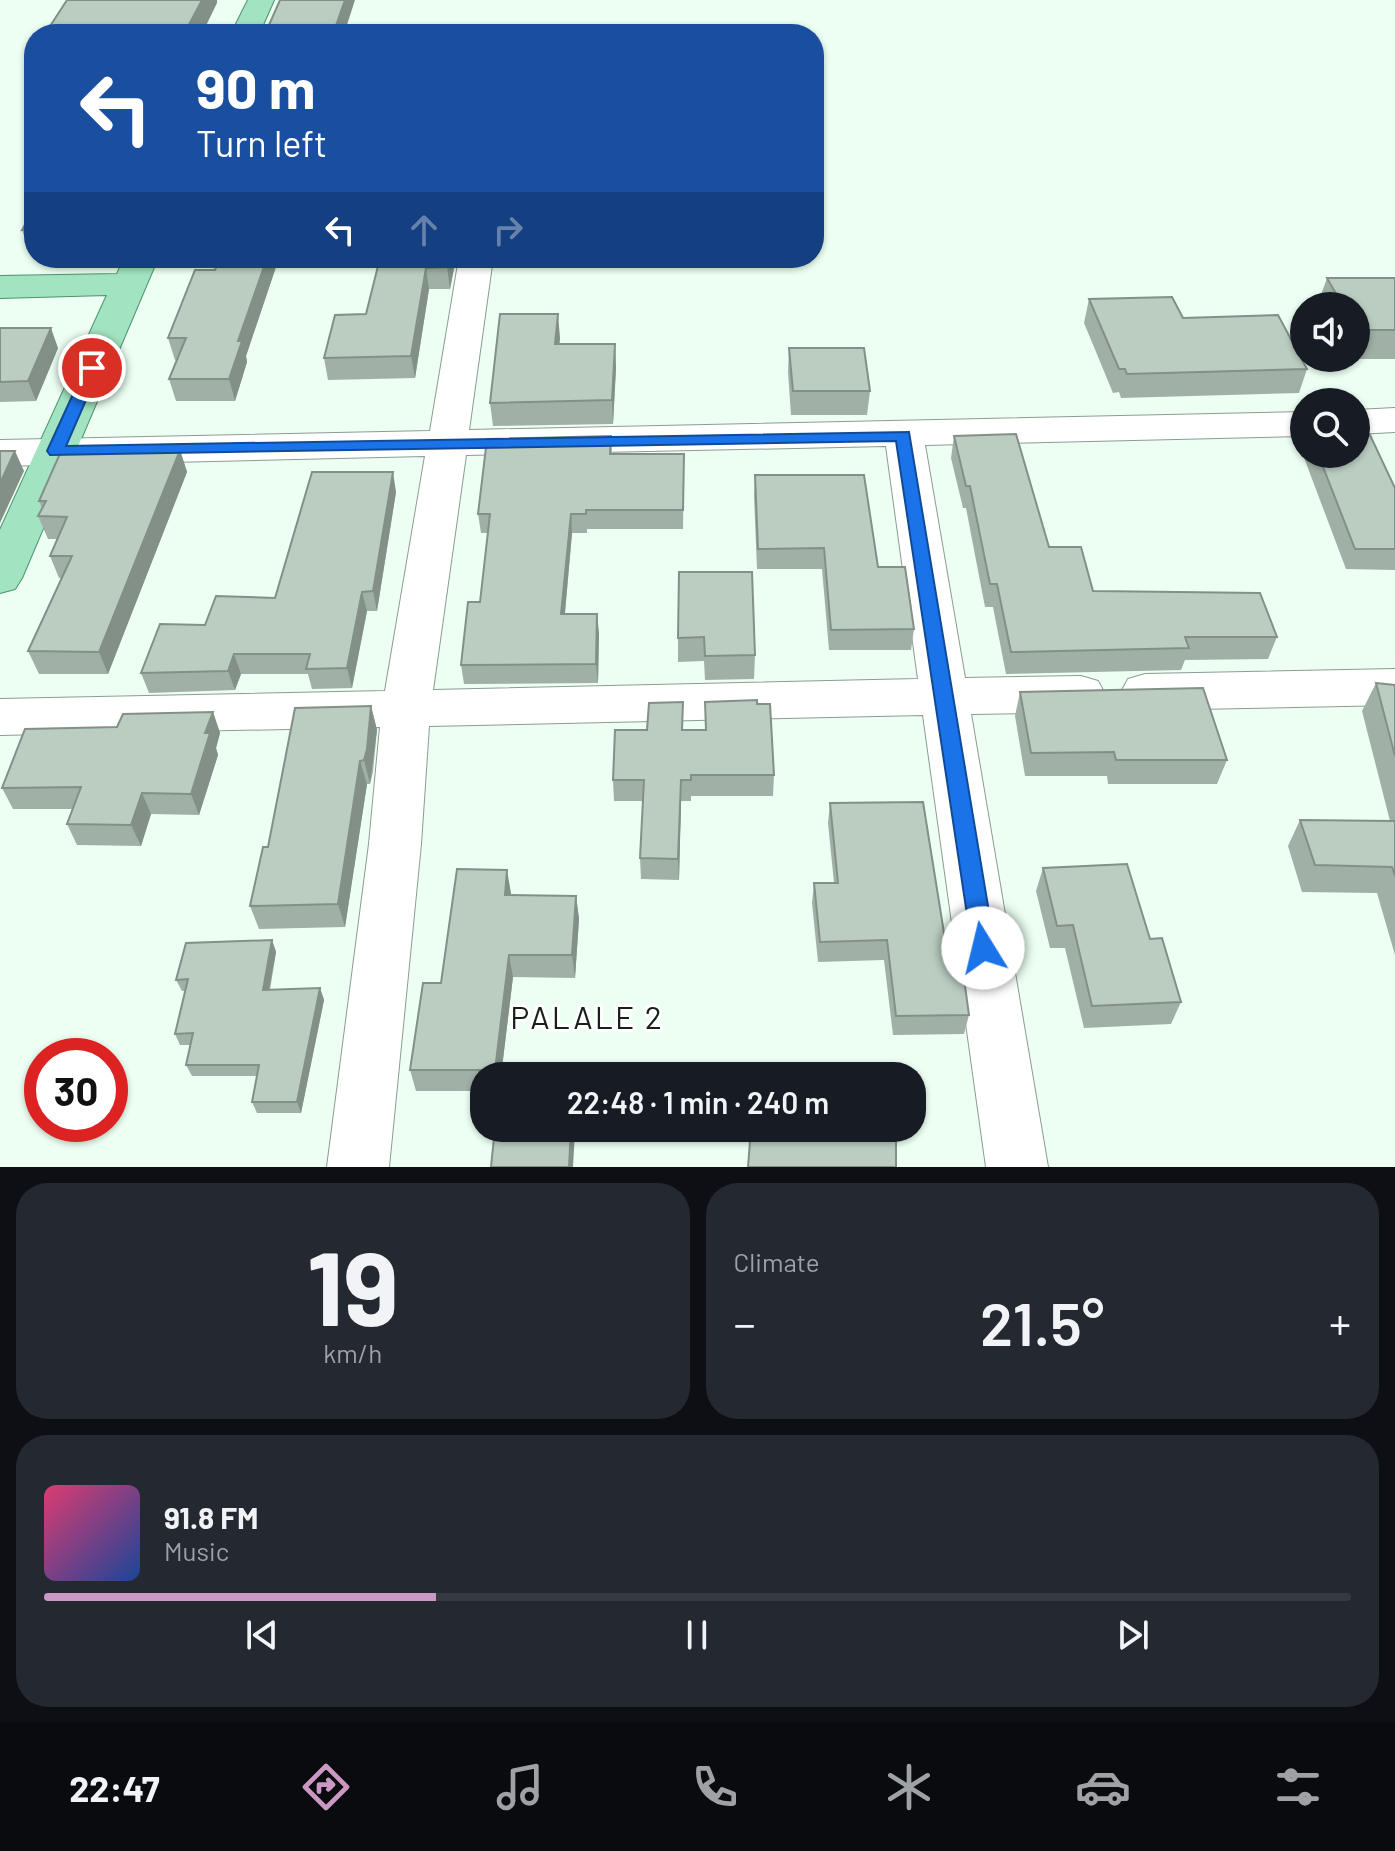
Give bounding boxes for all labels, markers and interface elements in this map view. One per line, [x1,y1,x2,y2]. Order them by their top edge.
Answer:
text: 90 m [196,53,316,120]
icon: left [64,56,168,160]
text: Turn left [196,121,327,164]
icon: left [318,208,362,252]
icon: ahead [402,208,446,252]
icon: right [486,208,530,252]
map controls [1290,292,1370,468]
button: sound [1290,292,1370,372]
pin [58,334,126,402]
icon: arrive [70,346,114,390]
button: search [1290,388,1370,468]
position arrow [941,906,1025,990]
district label: PALALE 2 [510,997,664,1035]
speed limit sign: 30 [24,1038,128,1142]
text: 22:48 · 1 min · 240 m [567,1084,829,1120]
text: 19 [307,1222,399,1347]
text: Climate [734,1246,820,1277]
text: 21.5° [980,1286,1105,1358]
text: − [734,1296,756,1349]
text: + [1329,1296,1351,1349]
text: km/h [323,1337,382,1368]
text: 91.8 FM [164,1499,259,1535]
text: Music [164,1535,229,1566]
icon: previous [240,1613,284,1657]
icon: pause [675,1613,719,1657]
icon: next [1111,1613,1155,1657]
icon: directions [298,1759,354,1815]
icon: music [492,1759,548,1815]
icon: phone [687,1759,743,1815]
icon: climate [881,1759,937,1815]
icon: car [1075,1759,1131,1815]
icon: filters [1270,1759,1326,1815]
text: 22:47 [69,1766,160,1809]

